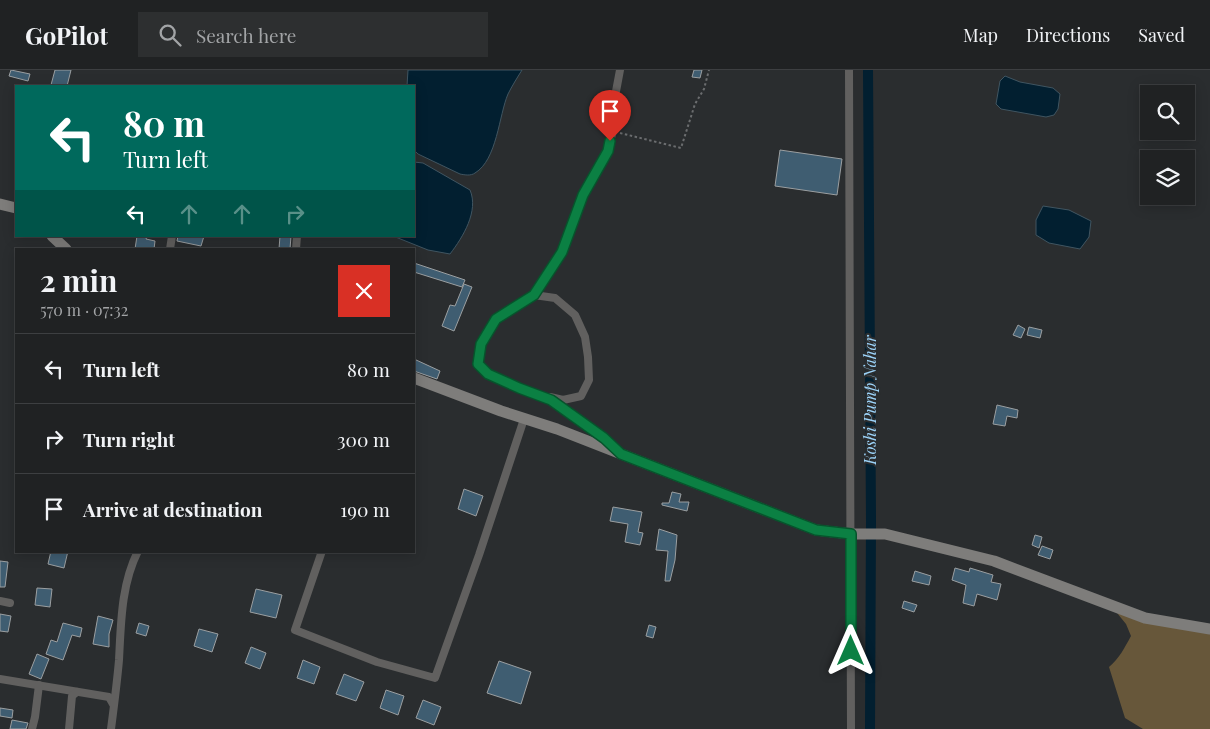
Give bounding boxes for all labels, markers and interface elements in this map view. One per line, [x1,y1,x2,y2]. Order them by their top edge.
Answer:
search box [138,12,488,57]
text: GoPilot [25,19,108,51]
icon: search [156,21,184,49]
text: Search here [196,22,296,48]
text: Map [963,23,998,47]
text: Directions [1026,23,1110,47]
text: Saved [1138,23,1185,47]
map controls [1140,85,1195,205]
button: search [1140,85,1195,140]
pin [589,90,631,141]
icon: arrive [596,97,624,125]
text: 80 m [123,99,205,146]
icon: left [40,105,105,170]
text: Turn left [123,144,208,174]
button: layers [1140,150,1195,205]
icon: left [122,200,150,228]
icon: ahead [175,200,203,228]
icon: ahead [228,200,256,228]
icon: right [281,200,309,228]
text: 2 min [40,260,117,300]
button: close [338,265,390,317]
text: 570 m · 07:32 [40,299,128,320]
water label: Koshi Pump Nahar [859,334,880,466]
icon: left [40,355,68,383]
text: Turn left [83,356,160,382]
text: 80 m [347,356,390,382]
icon: right [40,425,68,453]
text: Turn right [83,426,175,452]
text: 300 m [337,426,390,452]
icon: arrive [40,495,68,523]
text: Arrive at destination [83,496,263,522]
text: 190 m [340,496,390,522]
position arrow [824,624,876,676]

